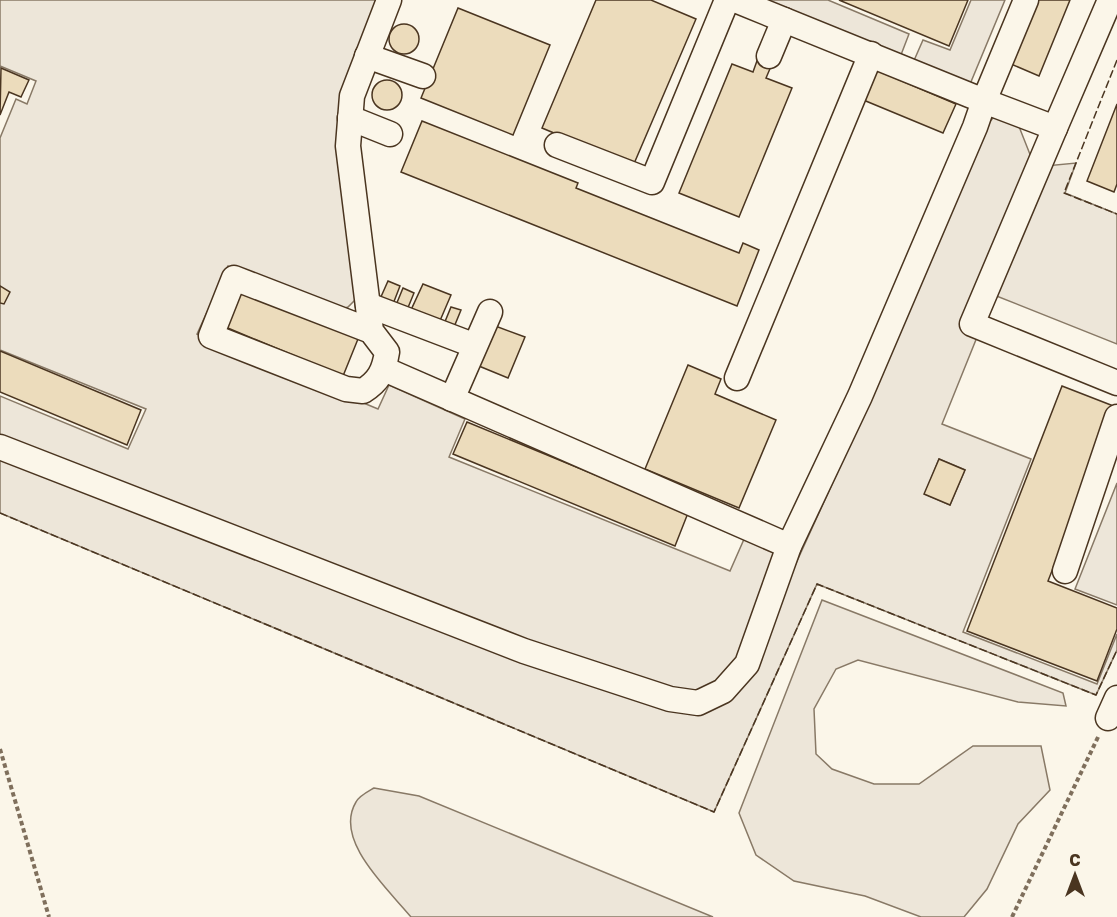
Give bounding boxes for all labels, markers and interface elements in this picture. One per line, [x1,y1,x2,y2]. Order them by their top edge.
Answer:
north arrow [1045,845,1105,905]
text: С [1069,850,1081,870]

